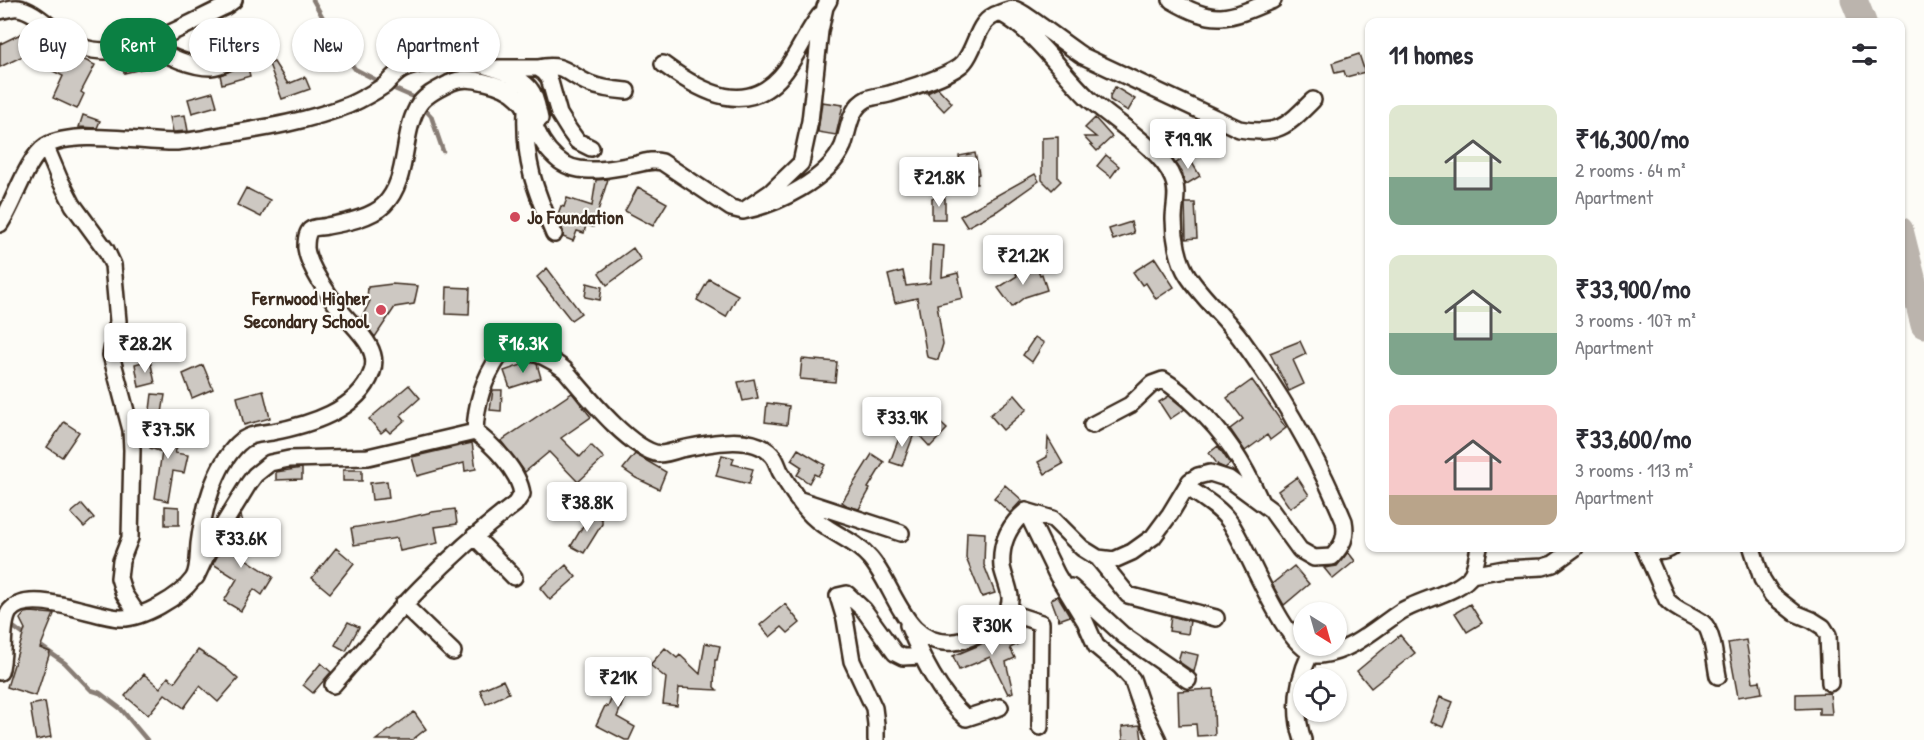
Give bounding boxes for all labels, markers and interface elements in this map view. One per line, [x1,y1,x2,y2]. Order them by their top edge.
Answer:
chip: Buy [18,18,88,72]
chip: Rent [100,18,177,72]
chip: Filters [189,18,280,72]
chip: New [292,18,364,72]
chip: Apartment [376,18,500,72]
text: 11 homes [1389,37,1473,72]
icon: filters [1848,38,1881,71]
pin: ₹19.9K [1139,119,1237,170]
text: ₹16,300/mo [1575,121,1689,156]
text: ₹19.9K [1164,125,1212,152]
icon: home [1437,129,1509,201]
text: 2 rooms · 64 m² [1575,156,1686,183]
pin: ₹21.8K [890,157,988,208]
text: ₹21.8K [913,163,965,190]
text: Apartment [1575,183,1653,210]
place label: Jo Foundation [527,203,624,230]
marker: Jo Foundation [508,210,522,224]
pin: ₹21.2K [974,235,1072,286]
text: ₹21.2K [997,241,1049,268]
text: ₹33,900/mo [1575,271,1690,306]
icon: home [1437,279,1509,351]
place label: Fernwood Higher Secondary School [244,284,370,335]
marker: Fernwood Higher Secondary School [374,303,388,317]
text: 3 rooms · 107 m² [1575,306,1696,333]
pin: ₹28.2K [96,323,194,374]
pin: ₹16.3K [474,323,572,374]
text: ₹28.2K [118,329,172,356]
text: ₹16.3K [498,329,548,356]
text: Apartment [1575,333,1653,360]
pin: ₹33.9K [853,397,951,448]
text: ₹33.9K [876,403,928,430]
pin: ₹37.5K [119,409,217,460]
text: ₹37.5K [141,415,195,442]
text: ₹33,600/mo [1575,421,1691,456]
icon: home [1437,429,1509,501]
text: 3 rooms · 113 m² [1575,456,1693,483]
pin: ₹38.8K [538,482,636,533]
text: Apartment [1575,483,1653,510]
text: ₹38.8K [561,488,613,515]
pin: ₹33.6K [192,518,290,569]
text: ₹33.6K [215,524,267,551]
north arrow [1293,602,1347,656]
map controls [1293,602,1347,722]
pin: ₹30K [956,605,1028,656]
text: ₹30K [972,611,1012,638]
pin: ₹21K [582,657,654,708]
text: ₹21K [599,663,637,690]
button: locate [1293,668,1347,722]

